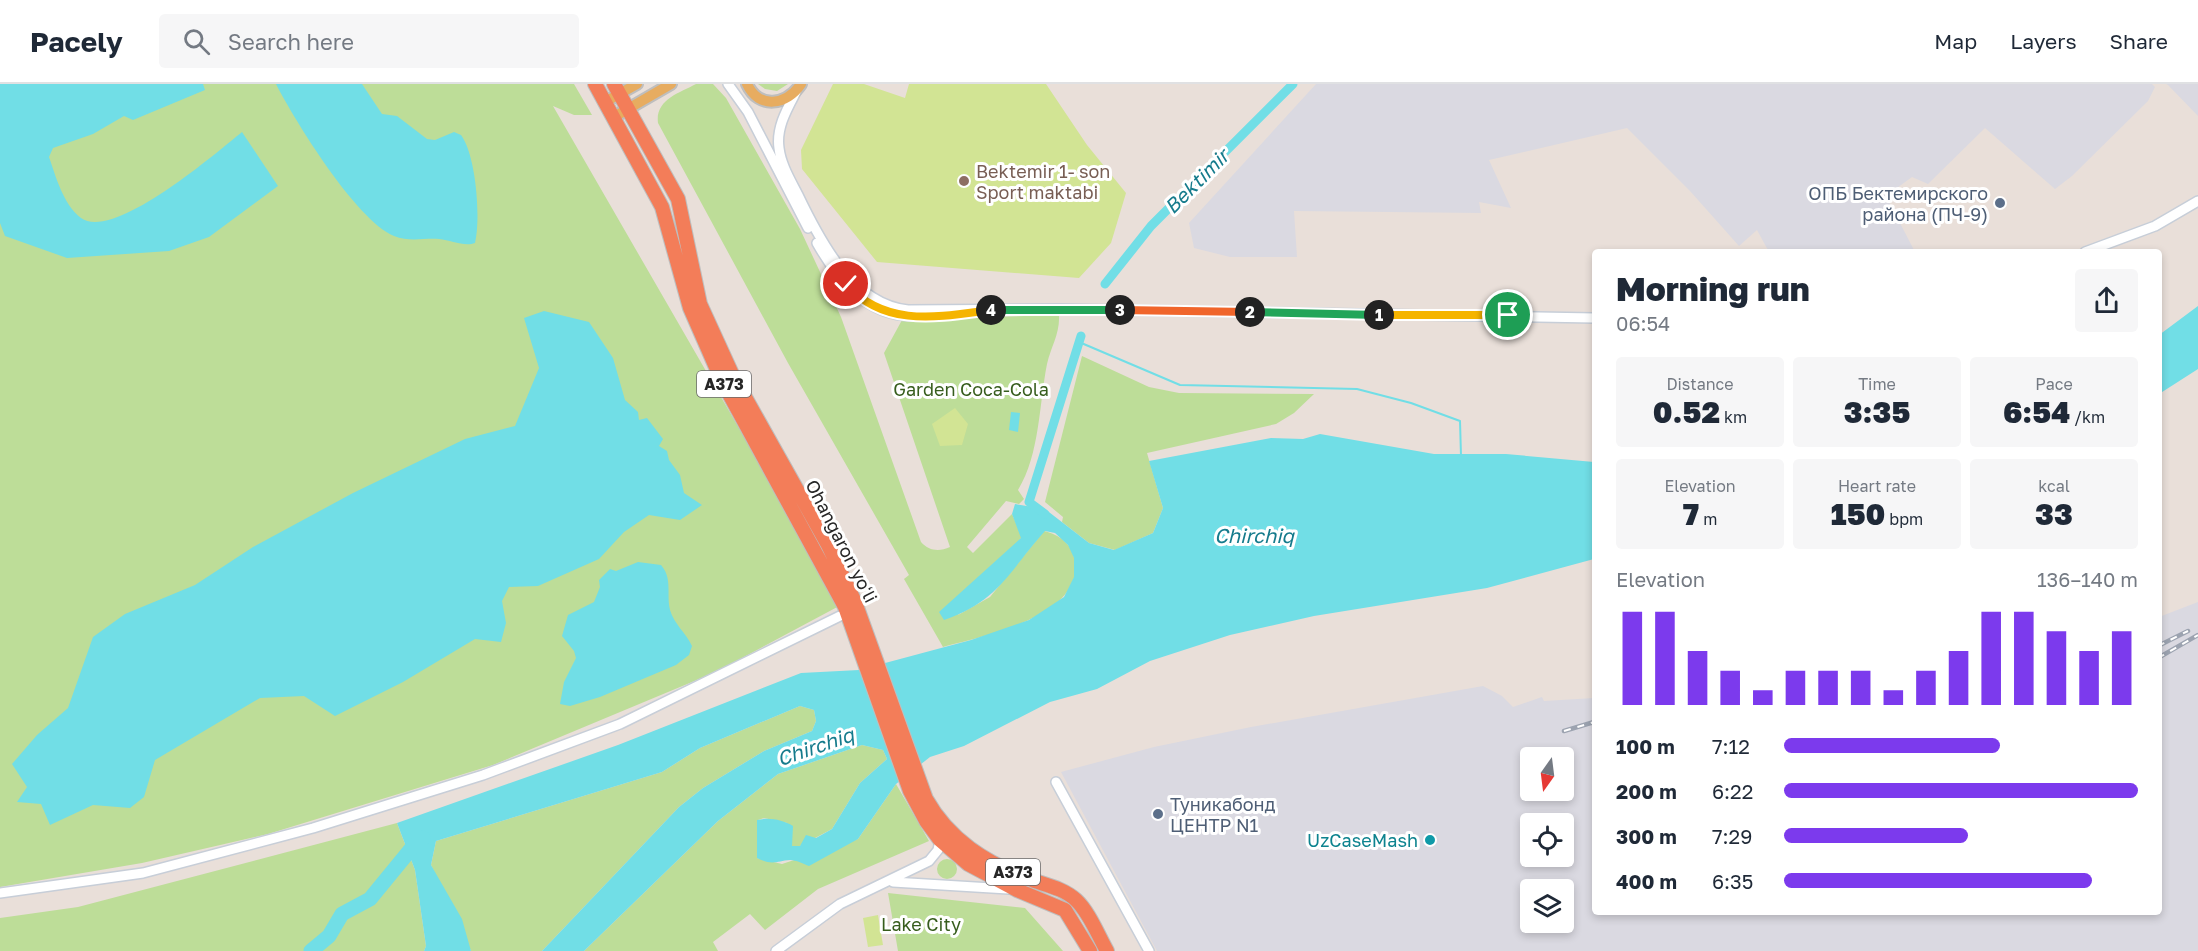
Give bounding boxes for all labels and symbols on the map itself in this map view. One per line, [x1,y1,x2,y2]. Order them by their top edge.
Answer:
water label: Bektimir [1159,142,1235,218]
place label: Bektemir 1- son Sport maktabi [976,160,1110,203]
marker: Bektemir 1- son Sport maktabi [957,174,971,188]
place label: ОПБ Бектемирского района (ПЧ-9) [1808,182,1988,225]
marker: ОПБ Бектемирского района (ПЧ-9) [1993,196,2007,210]
pin [820,258,871,309]
pin [1482,289,1533,340]
pin: 4 [976,295,1006,325]
pin: 3 [1105,295,1135,325]
pin: 2 [1235,297,1265,327]
pin: 1 [1364,300,1394,330]
road number: A373 [697,371,751,397]
park label: Garden Coca-Cola [893,378,1049,400]
street label: Ohangaron yoʻli [802,476,882,606]
water label: Chirchiq [1214,523,1296,547]
water label: Chirchiq [773,721,858,770]
north arrow [1520,747,1574,801]
place label: Туникабонд ЦЕНТР N1 [1170,793,1276,836]
marker: Туникабонд ЦЕНТР N1 [1151,807,1165,821]
place label: UzCaseMash [1307,829,1418,851]
marker: UzCaseMash [1423,833,1437,847]
road number: A373 [986,859,1040,885]
park label: Lake City [881,913,961,935]

